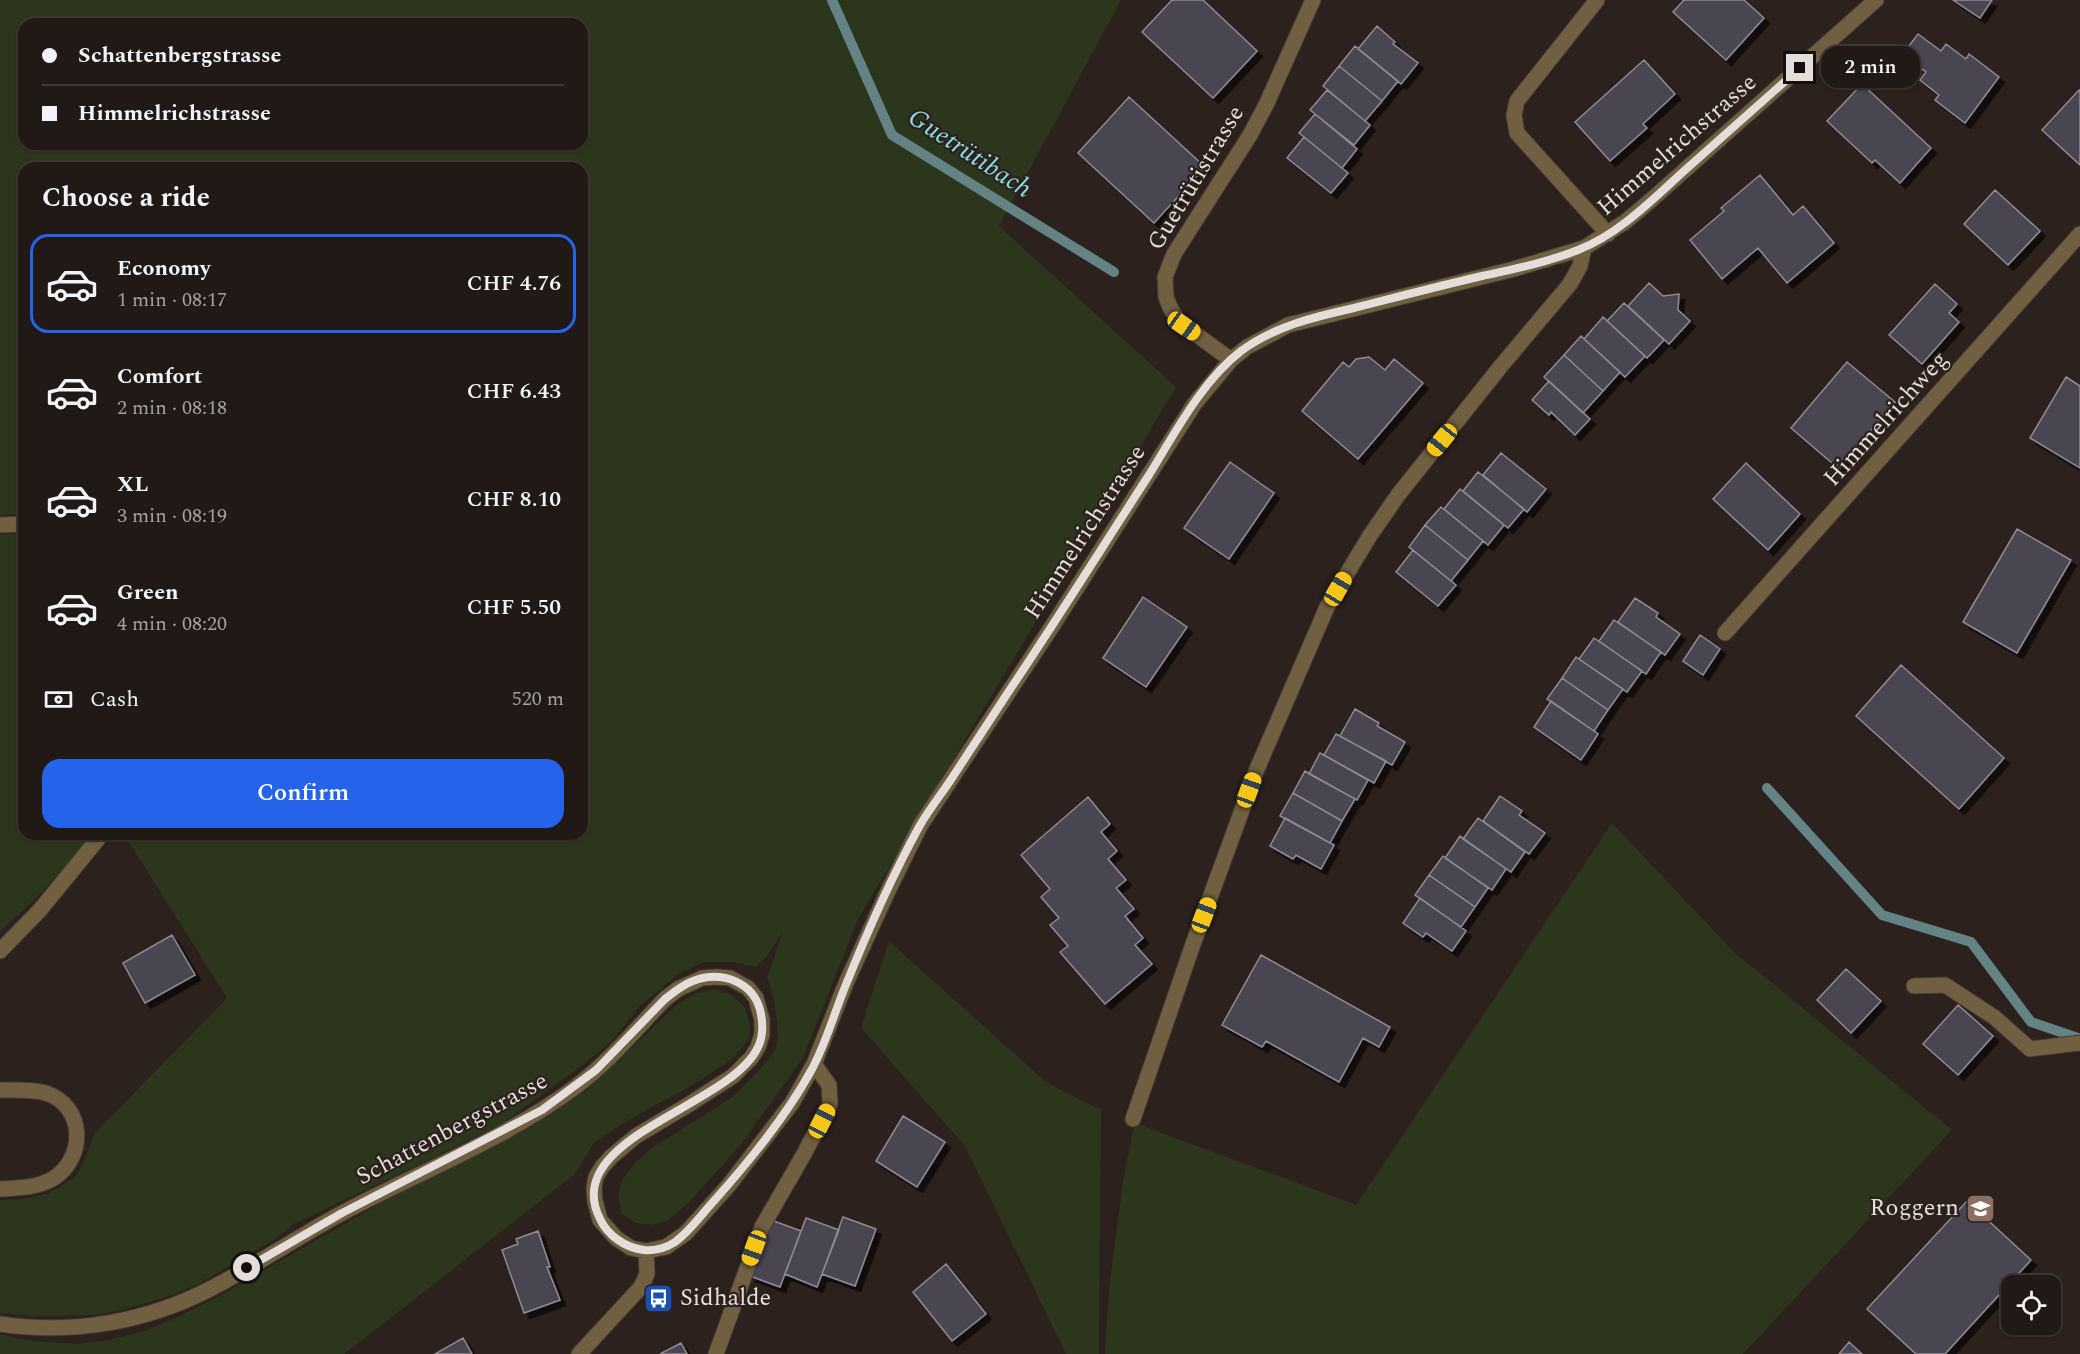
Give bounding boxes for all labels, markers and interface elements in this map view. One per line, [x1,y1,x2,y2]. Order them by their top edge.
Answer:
text: Schattenbergstrasse [78,39,281,72]
callout: 2 min [1821,47,1920,89]
text: 2 min [1845,52,1896,82]
route end [1786,54,1813,81]
street label: Himmelrichstrasse [1589,65,1765,225]
text: Himmelrichstrasse [78,97,271,130]
water label: Guetrütibach [900,98,1040,208]
street label: Guetrütistrasse [1138,99,1254,257]
text: Choose a ride [42,177,210,219]
text: Economy [117,252,210,285]
icon: car [45,257,99,311]
text: CHF 4.76 [467,267,561,300]
text: 1 min · 08:17 [117,285,227,315]
car [1164,308,1204,344]
street label: Himmelrichweg [1815,343,1957,495]
text: Comfort [117,360,202,393]
icon: car [45,365,99,419]
text: CHF 6.43 [467,375,561,408]
text: 2 min · 08:18 [117,393,227,423]
car [1424,420,1460,460]
street label: Himmelrichstrasse [1015,438,1155,626]
text: XL [117,468,148,501]
icon: car [45,473,99,527]
text: CHF 8.10 [467,483,561,516]
text: 3 min · 08:19 [117,501,227,531]
car [1321,569,1355,609]
text: Green [117,576,179,609]
icon: car [45,581,99,635]
text: CHF 5.50 [467,591,561,624]
text: 4 min · 08:20 [117,609,227,639]
icon: cash [42,683,75,716]
text: Cash [90,683,139,716]
text: 520 m [512,684,564,714]
button: Confirm [42,759,564,828]
car [1234,770,1264,810]
car [1189,895,1219,935]
street label: Schattenbergstrasse [350,1063,554,1195]
car [806,1101,838,1141]
place label: Roggern [1870,1190,1959,1226]
school or university icon: Roggern [1964,1192,1996,1224]
car [739,1228,769,1268]
route start [233,1254,260,1281]
map controls [2001,1275,2061,1335]
button: locate [2001,1275,2061,1335]
place label: Sidhalde [680,1280,771,1316]
bus stop icon: Sidhalde [643,1282,675,1314]

